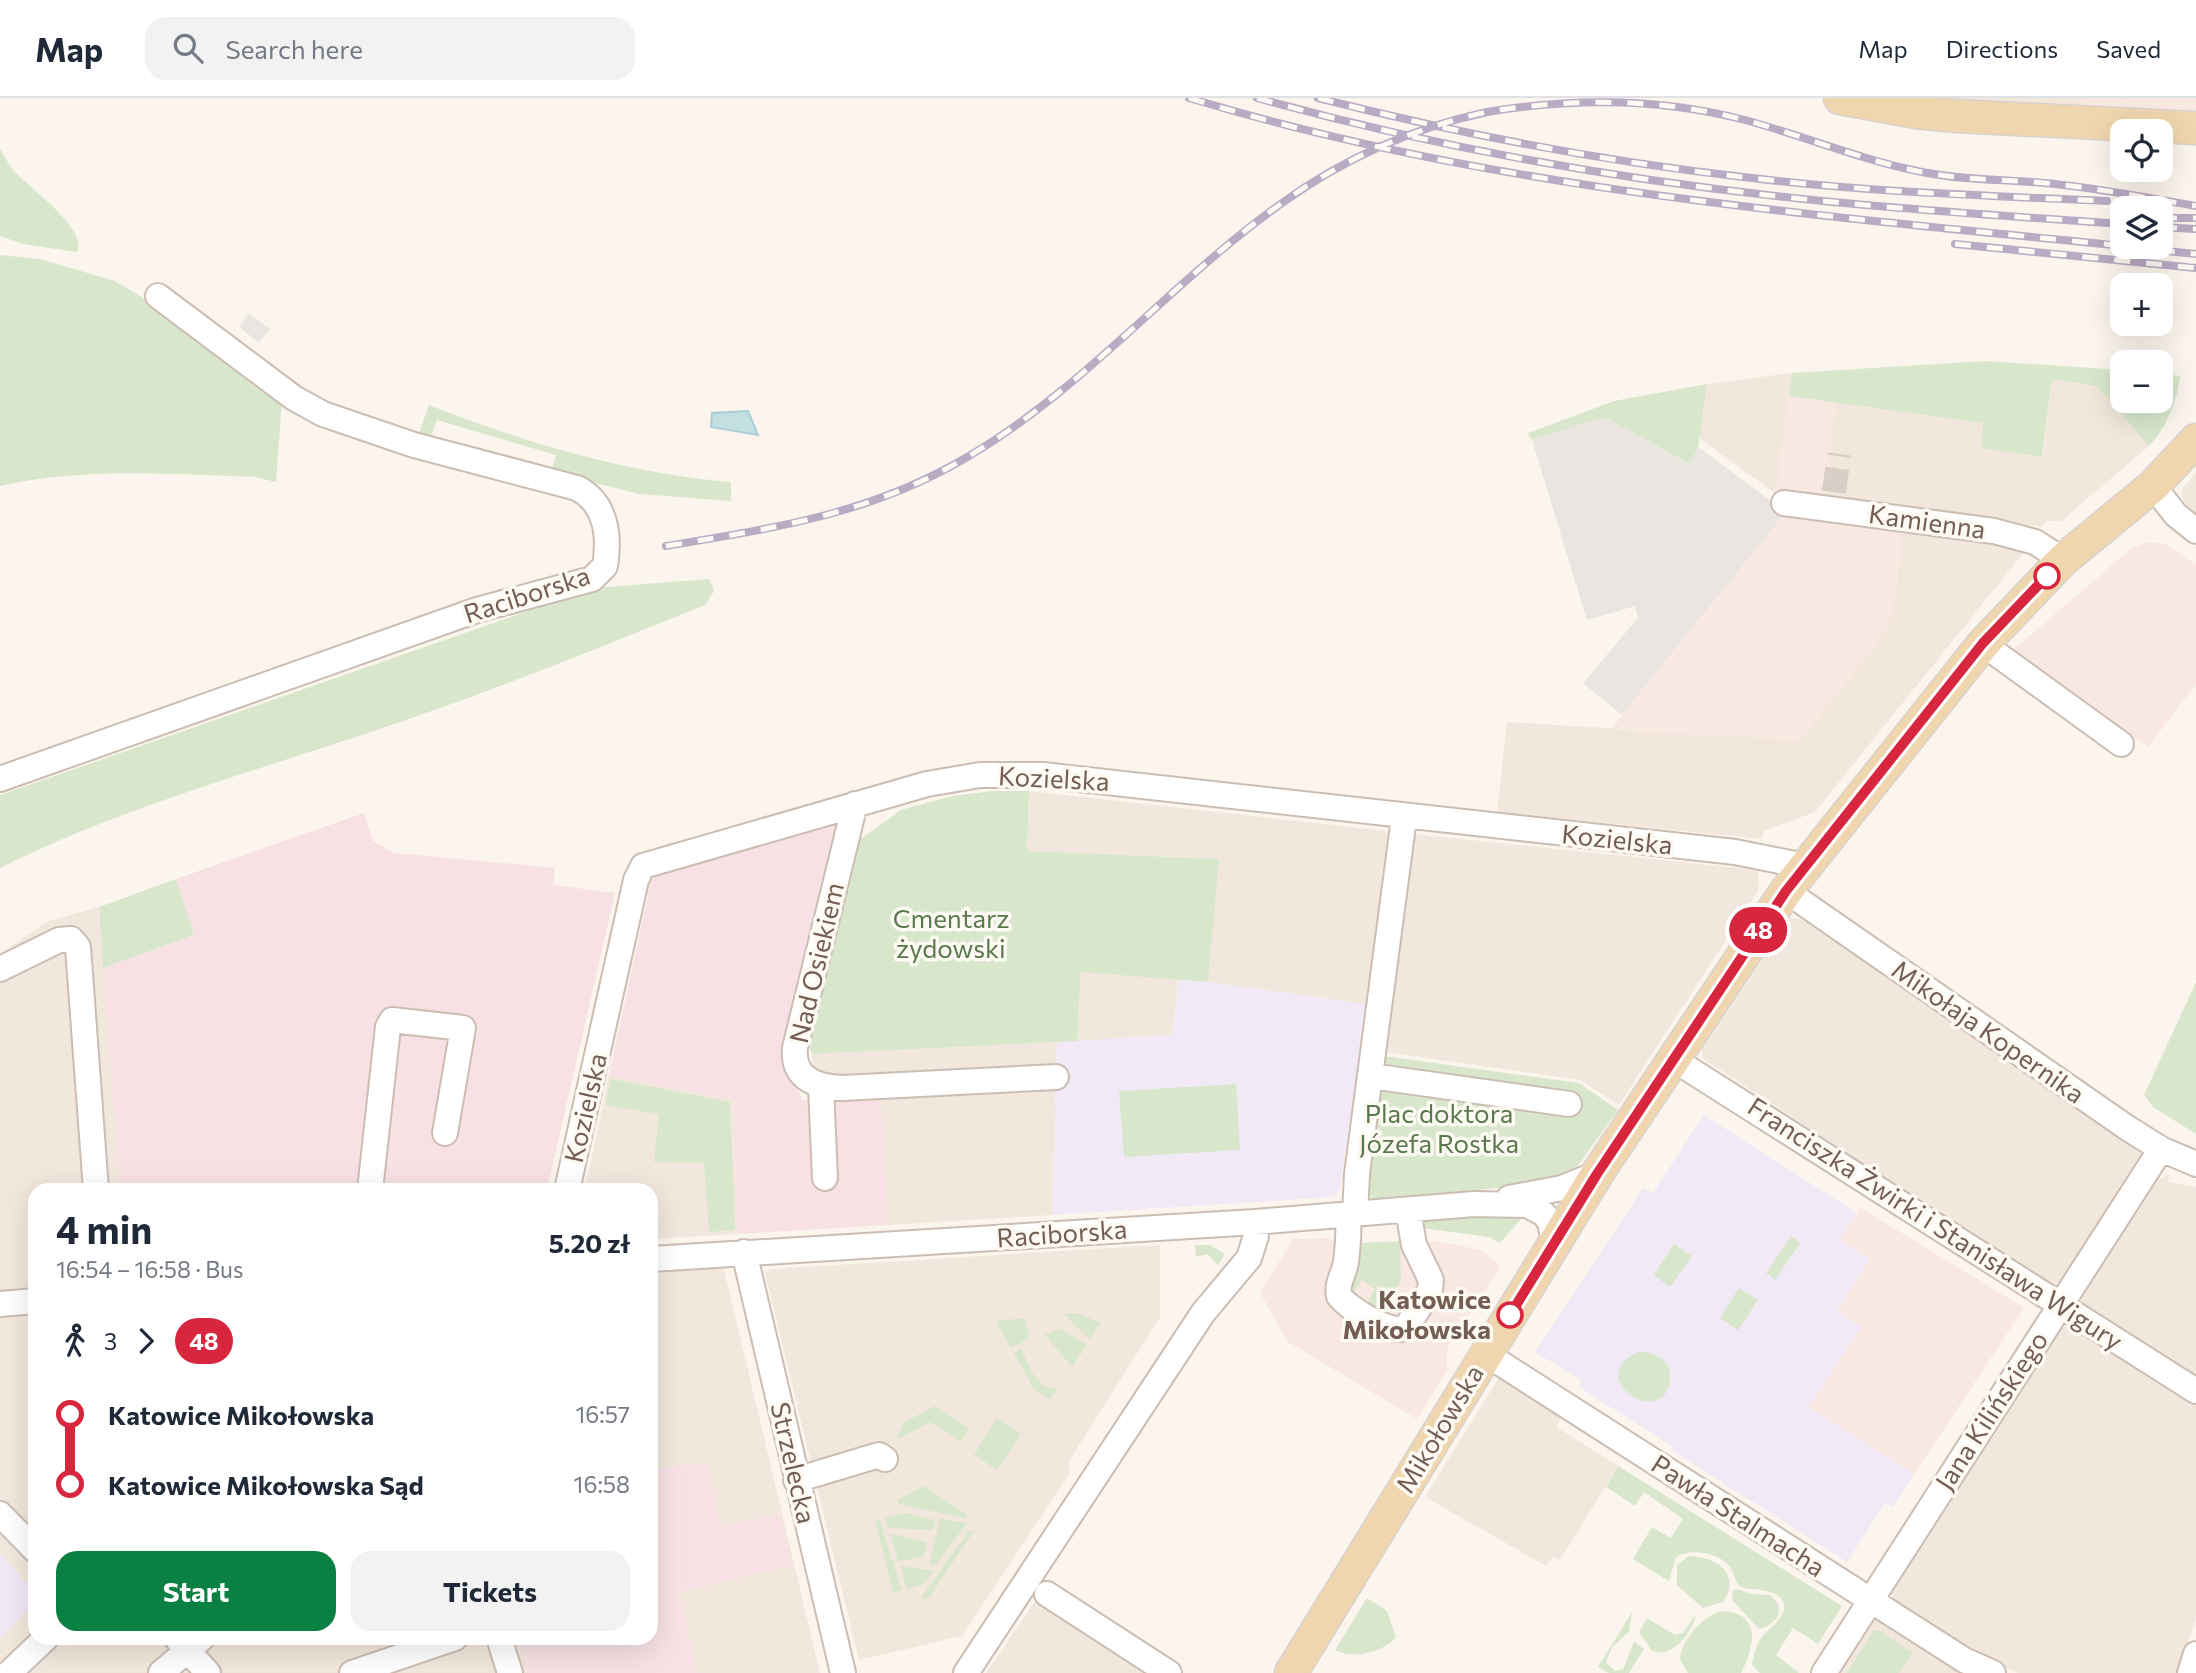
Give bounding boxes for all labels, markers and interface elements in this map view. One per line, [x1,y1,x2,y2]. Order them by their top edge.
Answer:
search box [145,17,635,80]
text: Map [35,28,103,69]
icon: search [169,29,207,67]
text: Search here [225,33,363,64]
text: Map [1858,34,1908,63]
text: Directions [1946,34,2058,63]
text: Saved [2096,34,2161,63]
map controls [2110,119,2173,413]
button: locate [2110,119,2173,182]
button: layers [2110,196,2173,259]
button: + [2110,273,2173,336]
button: − [2110,350,2173,413]
street label: Kamienna [1867,497,1988,544]
street label: Raciborska [460,559,594,629]
unlabelled marker [2034,563,2060,589]
street label: Kozielska [998,759,1111,796]
street label: Kozielska [1560,817,1674,860]
street label: Nad Osiekiem [782,879,849,1046]
park label: Cmentarz żydowski [893,902,1009,963]
line badge: 48 [1726,907,1789,953]
text: 48 [1743,915,1773,944]
street label: Mikołaja Kopernika [1887,953,2091,1109]
street label: Kozielska [557,1050,612,1165]
street label: Franciszka Żwirki i Stanisława Wigury [1743,1090,2129,1356]
park label: Plac doktora Józefa Rostka [1359,1097,1519,1158]
text: 4 min [56,1205,152,1252]
street label: Raciborska [996,1212,1128,1253]
text: 5.20 zł [549,1227,630,1258]
text: 16:54 – 16:58 · Bus [56,1255,243,1283]
place label: Katowice Mikołowska [1343,1283,1491,1344]
marker: Katowice Mikołowska [1497,1302,1523,1328]
icon: walk [56,1322,94,1360]
icon: forward [127,1322,165,1360]
street label: Jana Kilińskiego [1928,1325,2053,1495]
text: 48 [189,1326,219,1355]
text: 3 [104,1327,117,1355]
street label: Mikołowska [1388,1359,1489,1498]
text: Katowice Mikołowska [108,1399,374,1430]
street label: Strzelecka [765,1399,823,1526]
text: 16:57 [575,1400,630,1428]
street label: Pawła Stalmacha [1646,1447,1831,1582]
text: Katowice Mikołowska Sąd [108,1469,424,1500]
text: 16:58 [574,1470,630,1498]
button: Start [56,1551,336,1631]
button: Tickets [350,1551,630,1631]

